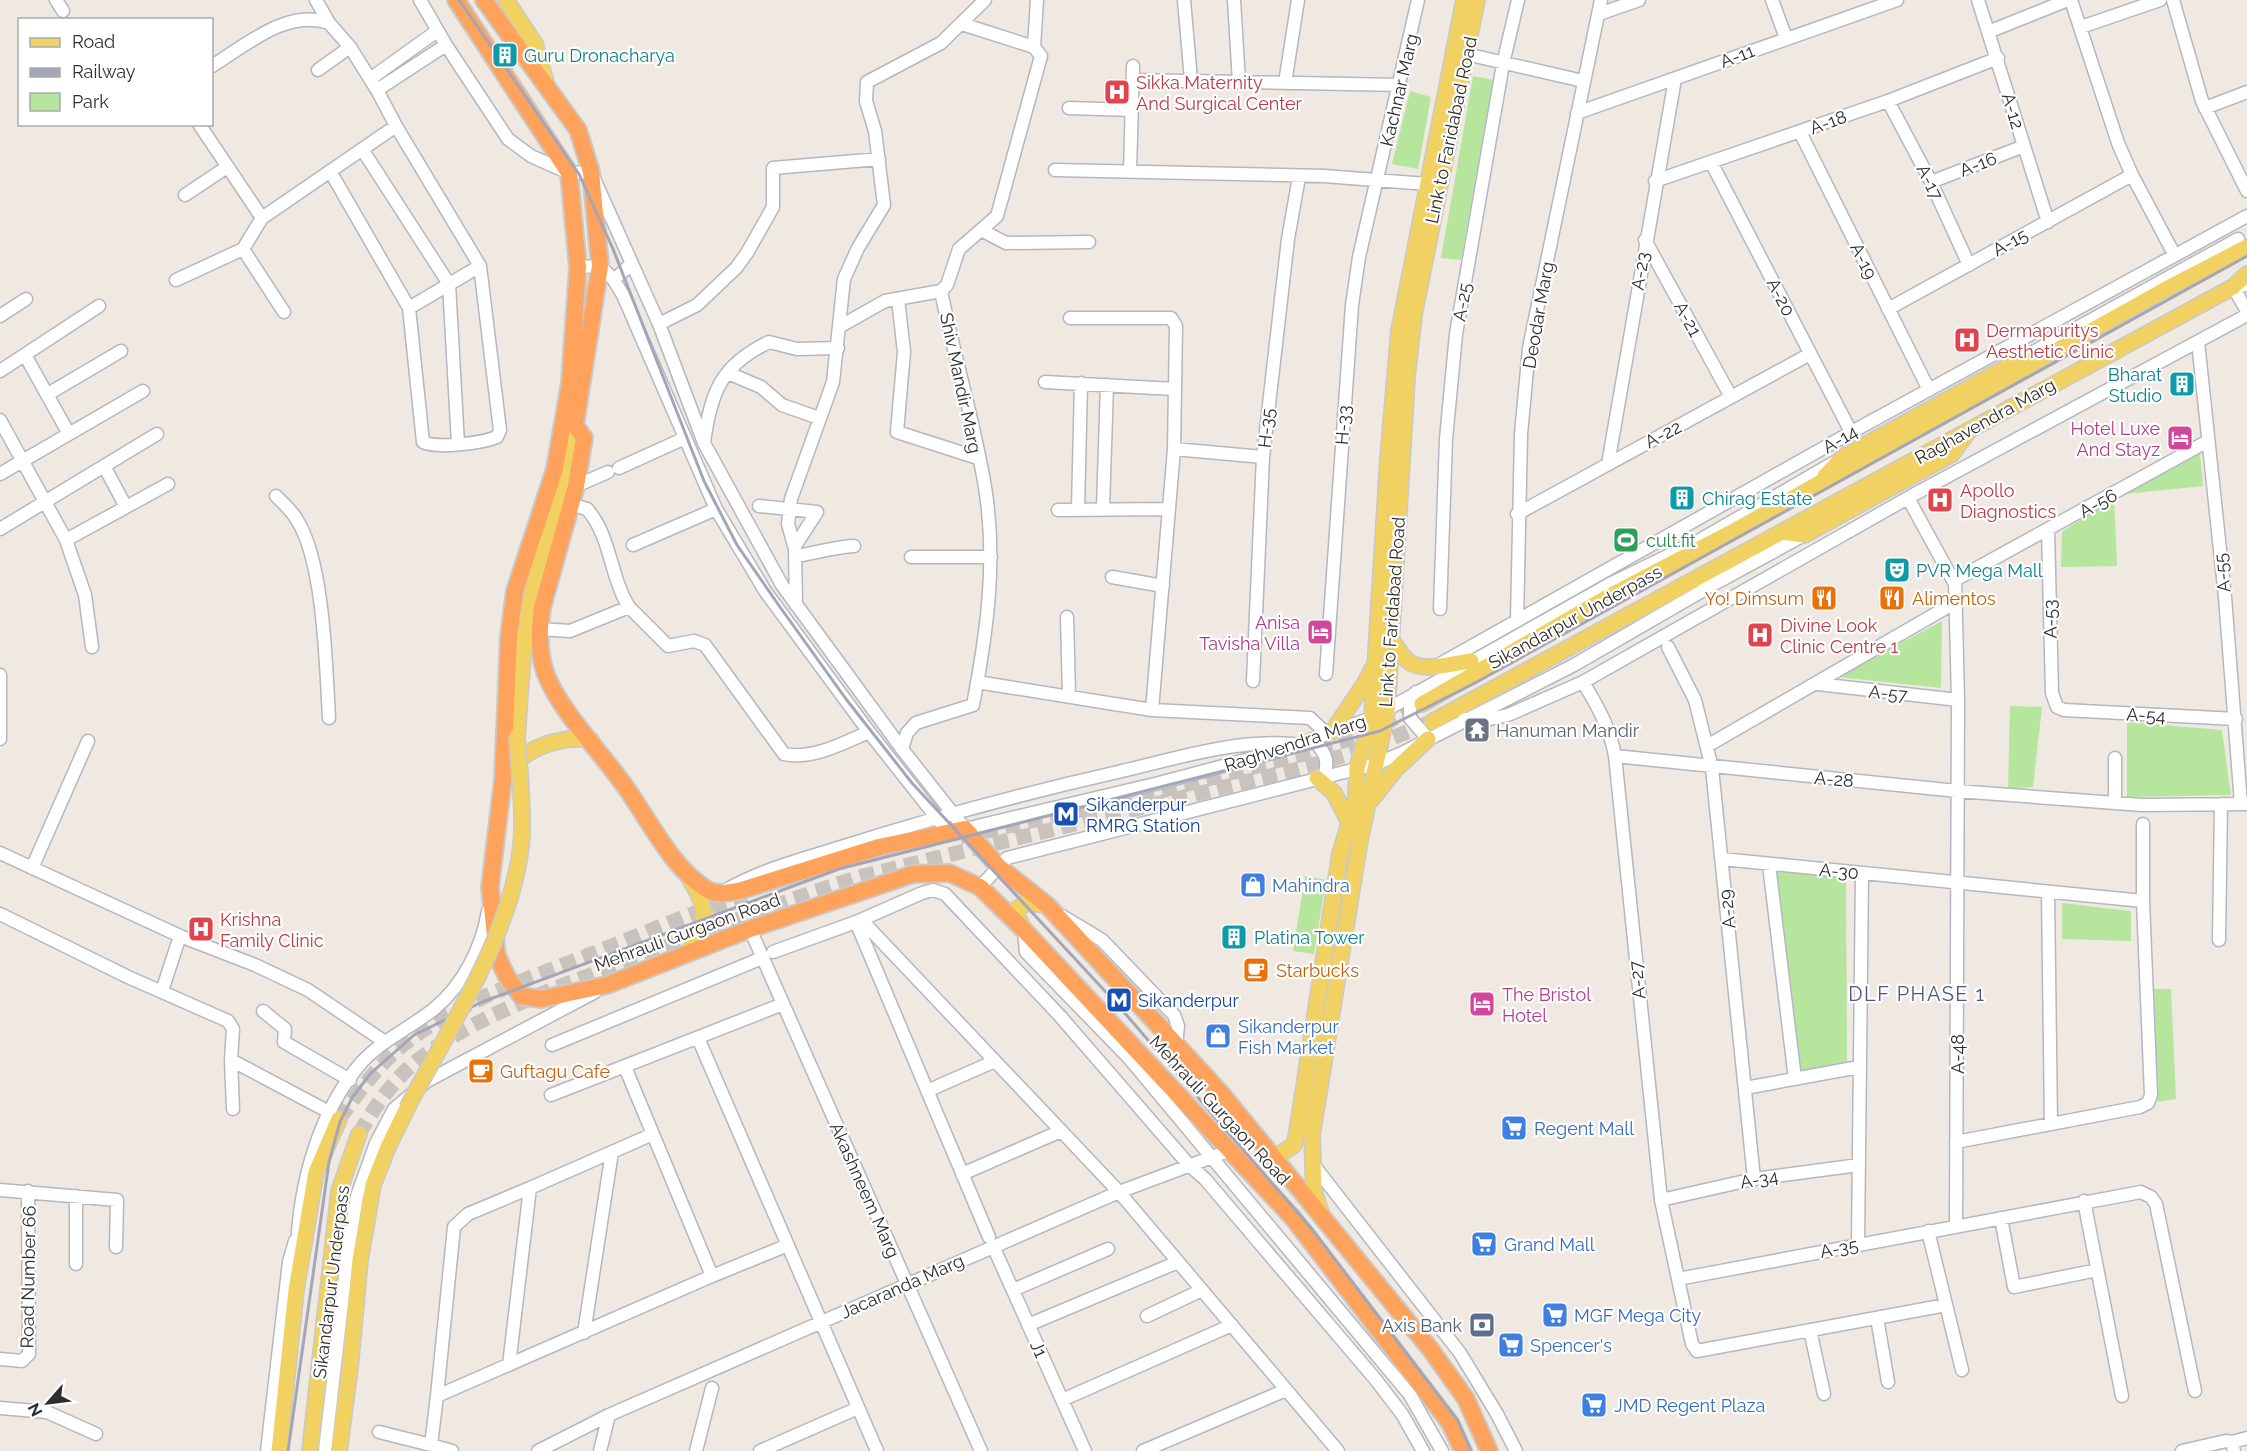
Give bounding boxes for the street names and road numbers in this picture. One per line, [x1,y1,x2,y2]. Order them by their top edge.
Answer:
street label: Kachnar Marg [1376,31,1422,149]
street label: Link to Faridabad Road [1421,35,1481,225]
street label: A-11 [1717,40,1757,72]
street label: A-12 [1998,90,2028,132]
street label: A-18 [1807,106,1849,138]
street label: A-16 [1956,147,2000,181]
street label: A-17 [1912,161,1948,203]
street label: A-15 [1989,224,2031,260]
street label: A-19 [1846,239,1882,283]
street label: A-23 [1627,250,1653,292]
street label: Deodar Marg [1518,260,1558,370]
street label: A-20 [1763,274,1799,320]
street label: A-25 [1448,281,1476,323]
street label: A-21 [1670,298,1706,340]
street label: Shiv Mandir Marg [936,311,986,455]
street label: Raghavendra Marg [1911,374,2059,468]
street label: H-33 [1331,405,1355,445]
street label: H-35 [1253,407,1279,449]
street label: A-22 [1641,416,1685,452]
street label: A-14 [1819,421,1861,457]
street label: A-56 [2075,484,2121,522]
street label: Link to Faridabad Road [1375,516,1409,708]
street label: A-55 [2209,552,2234,594]
street label: Sikandarpur Underpass [1485,560,1665,673]
street label: A-53 [2039,599,2061,639]
street label: A-57 [1867,681,1909,706]
street label: A-54 [2126,703,2166,727]
street label: Raghvendra Marg [1222,710,1368,776]
street label: A-28 [1813,767,1855,791]
street label: A-30 [1818,859,1860,883]
street label: A-29 [1714,888,1740,930]
street label: Mehrauli Gurgaon Road [591,889,783,975]
street label: A-27 [1625,959,1649,1000]
street label: Mehrauli Gurgaon Road [1145,1031,1295,1189]
street label: A-48 [1947,1034,1968,1074]
street label: Akashneem Marg [826,1119,904,1261]
street label: A-34 [1738,1165,1780,1193]
street label: Sikandarpur Underpass [309,1184,353,1380]
street label: Road Number 66 [16,1205,40,1349]
street label: A-35 [1818,1234,1860,1262]
street label: Jacaranda Marg [837,1249,967,1323]
street label: J1 [1026,1337,1052,1361]

